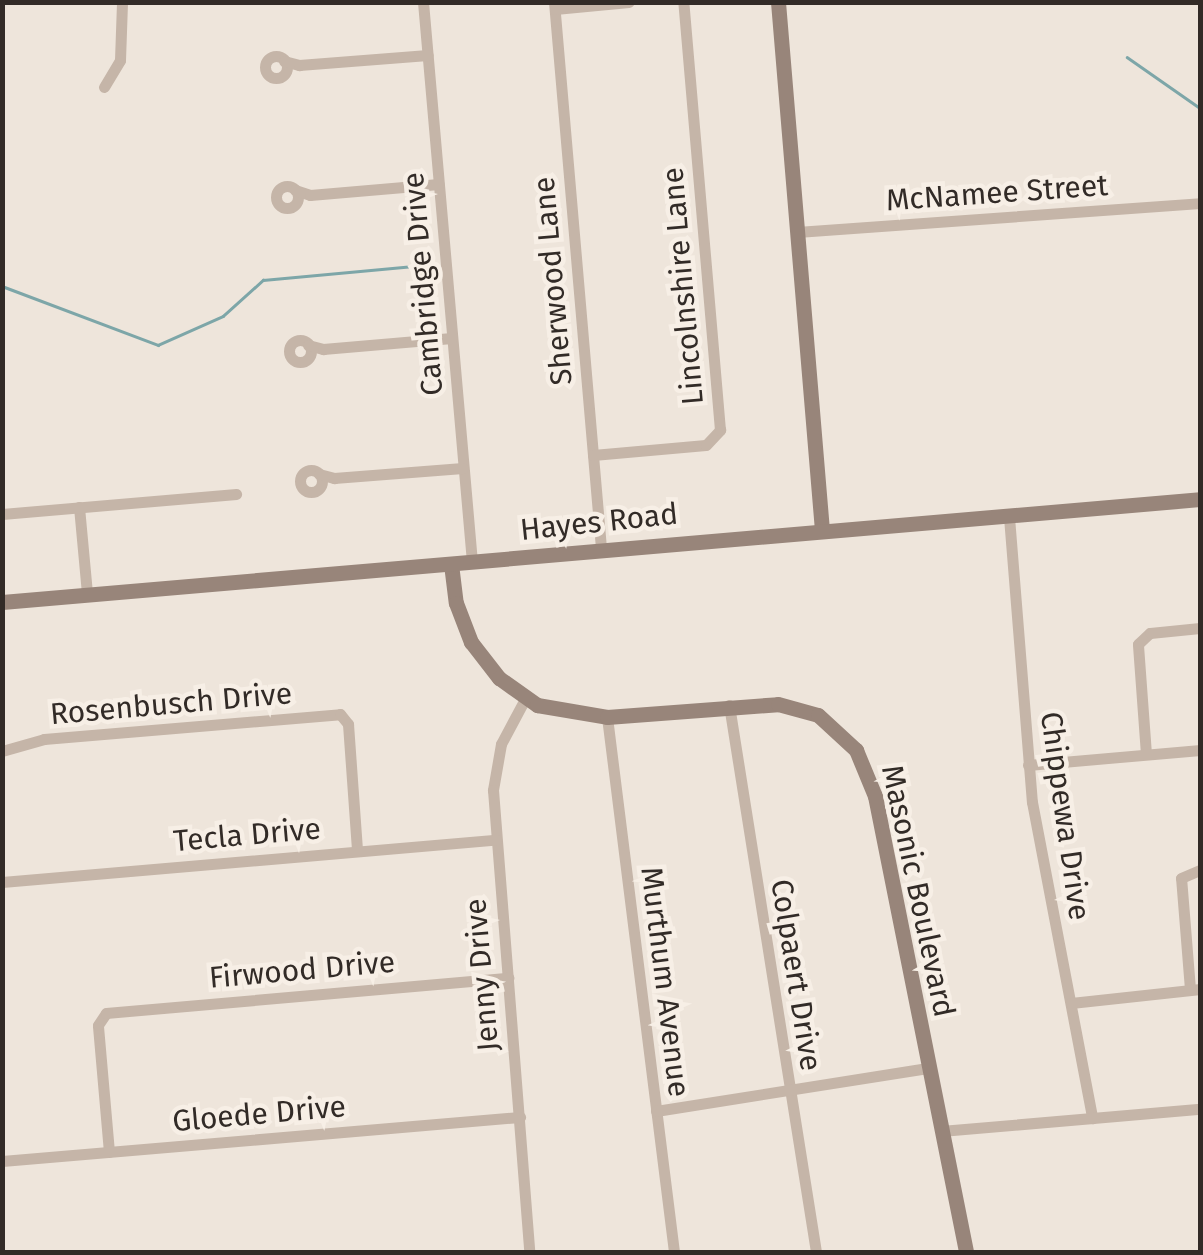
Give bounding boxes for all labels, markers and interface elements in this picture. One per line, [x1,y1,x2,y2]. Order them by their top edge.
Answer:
street label: Lincolnshire Lane [655,166,711,406]
street label: McNamee Street [885,167,1109,219]
street label: Cambridge Drive [395,171,451,397]
street label: Sherwood Lane [526,175,580,387]
street label: Hayes Road [518,496,680,548]
street label: Rosenbusch Drive [49,675,293,733]
street label: Chippewa Drive [1033,709,1097,923]
street label: Masonic Boulevard [874,762,962,1020]
street label: Tecla Drive [172,811,322,859]
street label: Murthum Avenue [633,865,697,1099]
street label: Colpaert Drive [763,877,829,1073]
street label: Jenny Drive [457,897,507,1053]
street label: Firwood Drive [208,944,396,996]
street label: Gloede Drive [171,1088,347,1140]

